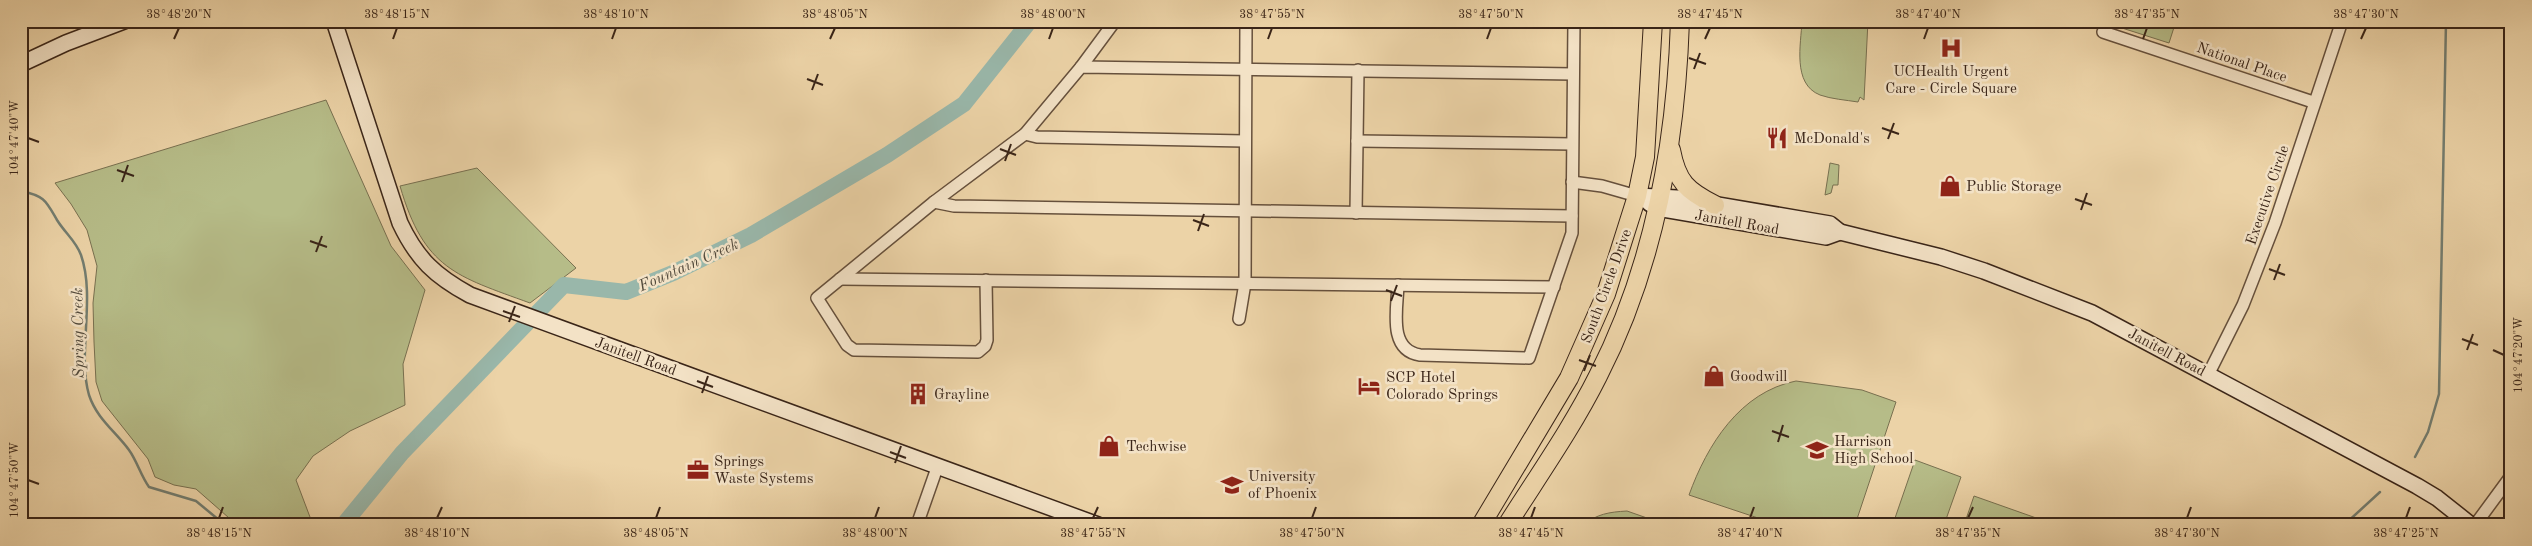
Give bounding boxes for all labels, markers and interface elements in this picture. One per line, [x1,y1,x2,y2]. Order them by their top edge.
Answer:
text: 38°48'15"N [364,8,430,21]
text: 38°48'05"N [802,8,868,21]
text: 38°47'55"N [1239,8,1305,21]
text: 38°47'50"N [1458,8,1524,21]
text: 38°47'45"N [1677,8,1743,21]
text: 38°47'35"N [2114,8,2180,21]
text: 38°48'20"N [146,9,212,21]
text: 38°48'10"N [583,9,649,21]
text: 38°48'00"N [1020,9,1086,21]
text: 38°47'40"N [1895,9,1961,21]
text: 38°47'30"N [2333,9,2399,21]
hospital icon: UCHealth Urgent Care - Circle Square [1938,35,1964,61]
street label: National Place [2194,41,2289,86]
place label: UCHealth Urgent Care - Circle Square [1885,65,2017,97]
text: 104°47'40"W [9,100,21,176]
restaurant icon: McDonald's [1764,125,1790,151]
place label: McDonald's [1794,132,1870,147]
street label: Executive Circle [2244,144,2293,247]
shop icon: Public Storage [1937,173,1963,199]
place label: Public Storage [1966,180,2061,195]
street label: Janitell Road [1693,209,1780,238]
street label: South Circle Drive [1580,227,1635,346]
water label: Fountain Creek [635,237,741,295]
water label: Spring Creek [70,287,88,378]
text: 104°47'20"W [2513,317,2525,393]
street label: Janitell Road [2125,327,2208,380]
street label: Janitell Road [593,336,678,379]
shop icon: Goodwill [1701,363,1727,389]
place label: Goodwill [1730,370,1787,385]
place label: SCP Hotel Colorado Springs [1386,371,1498,403]
hotel icon: SCP Hotel Colorado Springs [1356,373,1382,399]
building icon: Grayline [905,381,931,407]
place label: Grayline [934,388,989,403]
shop icon: Techwise [1096,433,1122,459]
place label: Harrison High School [1834,435,1913,467]
school or university icon: Harrison High School [1804,437,1830,463]
place label: Techwise [1126,440,1186,455]
text: 104°47'50"W [8,442,21,518]
place label: Springs Waste Systems [714,455,813,487]
office icon: Springs Waste Systems [685,457,711,483]
place label: University of Phoenix [1248,470,1317,502]
school or university icon: University of Phoenix [1219,472,1245,498]
text: 38°48'15"N [186,527,252,540]
text: 38°48'05"N [623,527,689,540]
text: 38°47'55"N [1060,527,1126,540]
text: 38°47'50"N [1279,527,1345,540]
text: 38°47'45"N [1498,527,1564,540]
text: 38°47'35"N [1935,527,2001,540]
text: 38°47'25"N [2373,527,2439,540]
text: 38°48'10"N [404,528,470,540]
text: 38°48'00"N [842,528,908,540]
text: 38°47'40"N [1717,528,1783,540]
text: 38°47'30"N [2154,528,2220,540]

